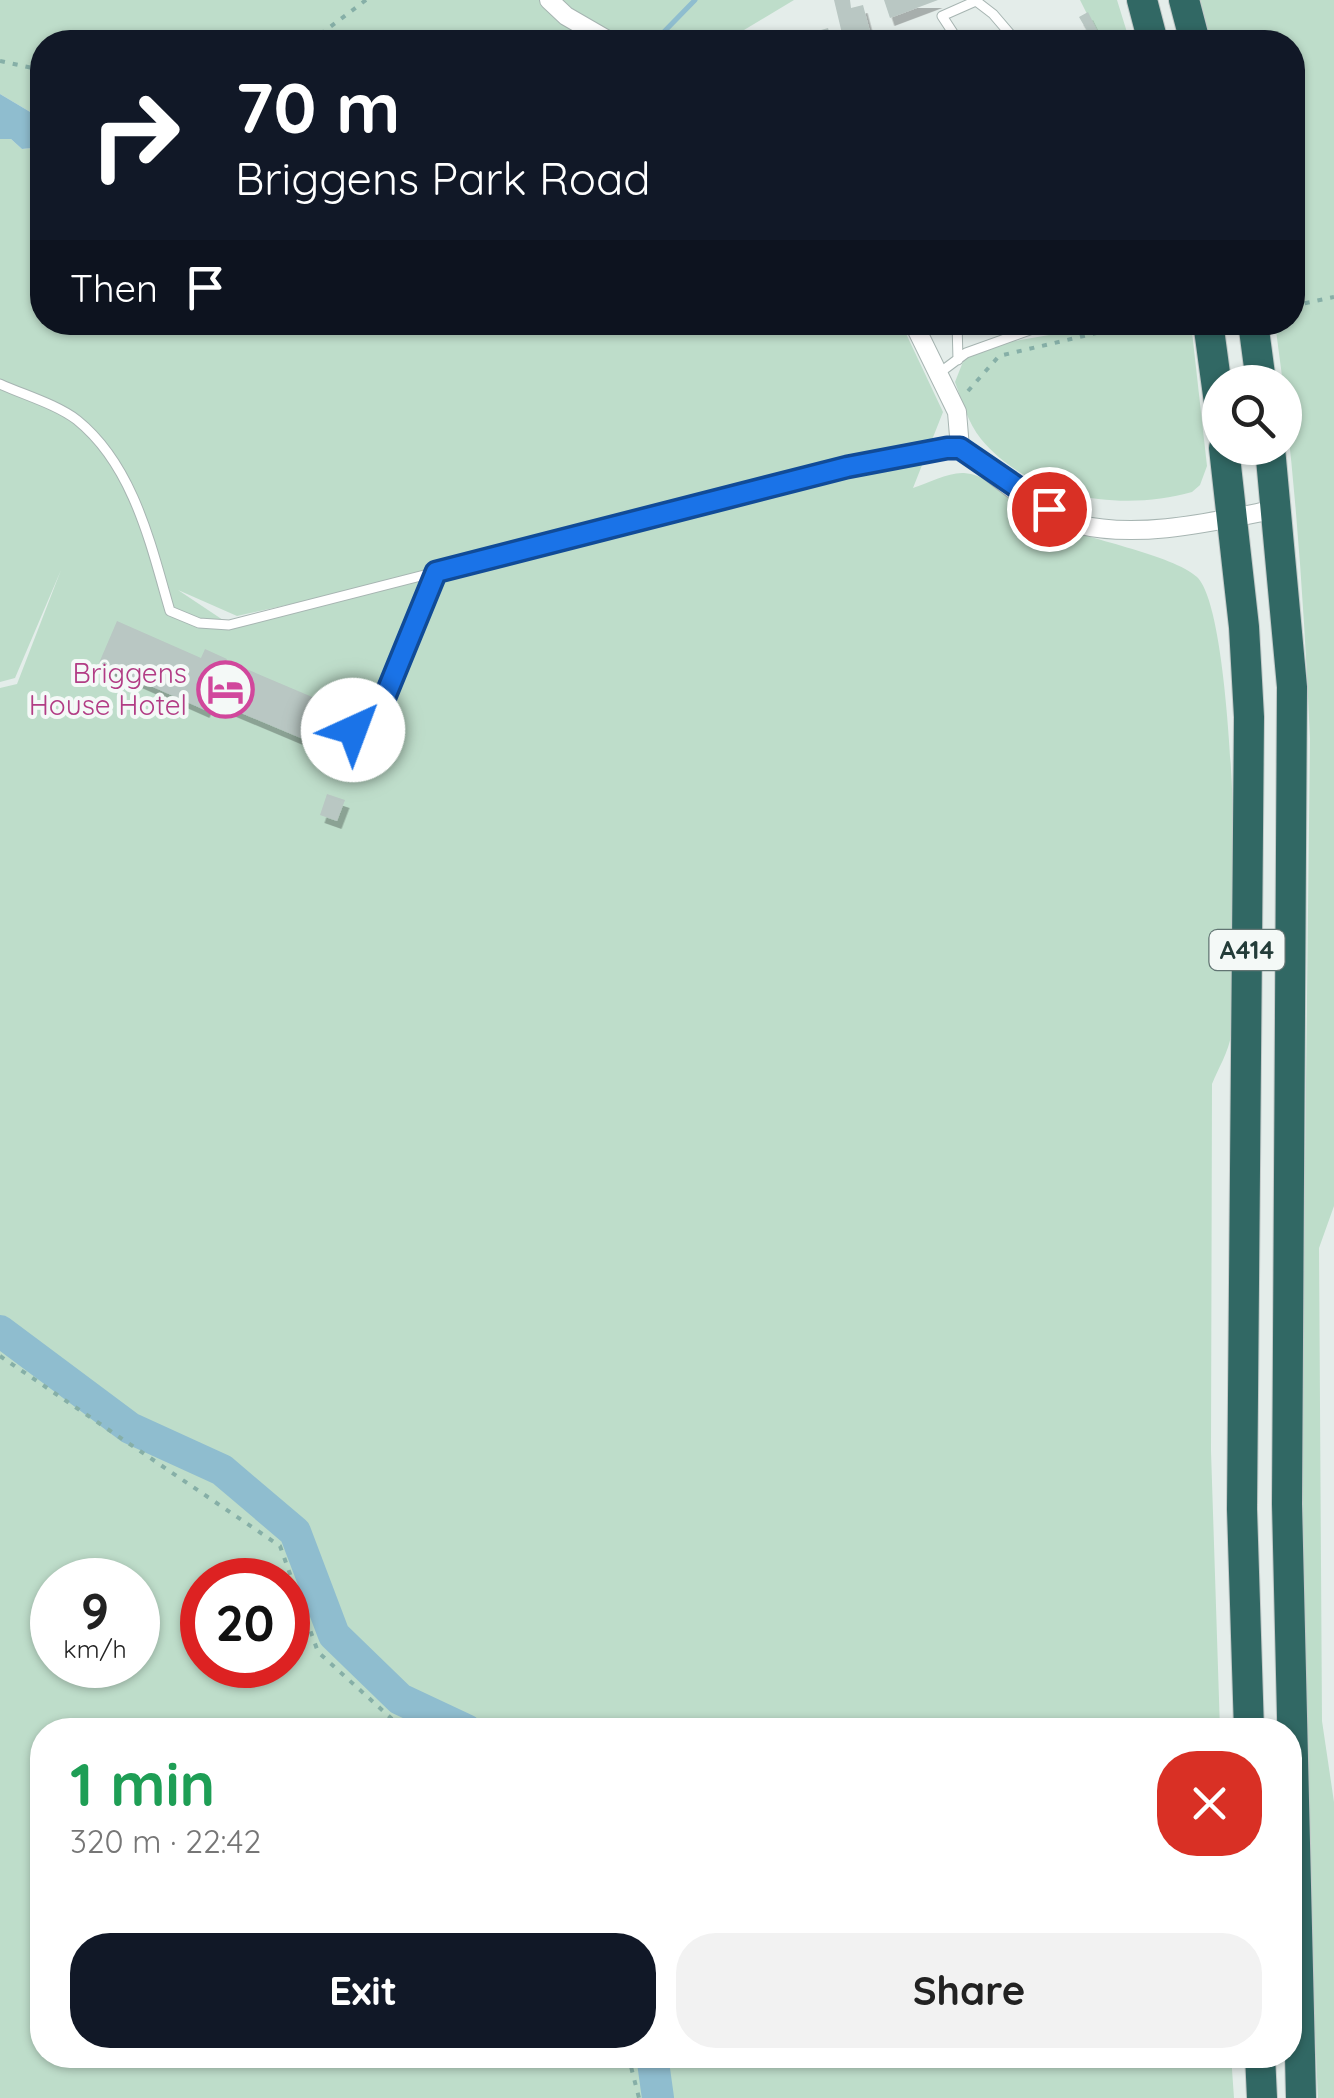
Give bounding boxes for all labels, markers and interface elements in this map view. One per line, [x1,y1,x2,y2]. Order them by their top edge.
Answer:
text: 70 m [235,63,401,151]
icon: right [70,70,200,200]
text: Briggens Park Road [235,150,651,206]
icon: arrive [178,260,233,315]
text: Then [70,264,158,312]
map controls [1202,365,1302,465]
button: search [1202,365,1302,465]
pin [1007,467,1092,552]
icon: arrive [1022,482,1077,537]
place label: Briggens House Hotel [29,655,187,722]
hotel icon: Briggens House Hotel [196,659,256,719]
position arrow [301,678,405,782]
road number: A414 [1210,930,1284,970]
speed limit sign: 20 [180,1558,310,1688]
text: 9 [81,1579,109,1642]
text: km/h [63,1633,127,1664]
text: 1 min [70,1746,215,1821]
button: close [1157,1751,1262,1856]
text: 320 m · 22:42 [70,1821,261,1861]
button: Exit [70,1933,656,2048]
button: Share [676,1933,1262,2048]

